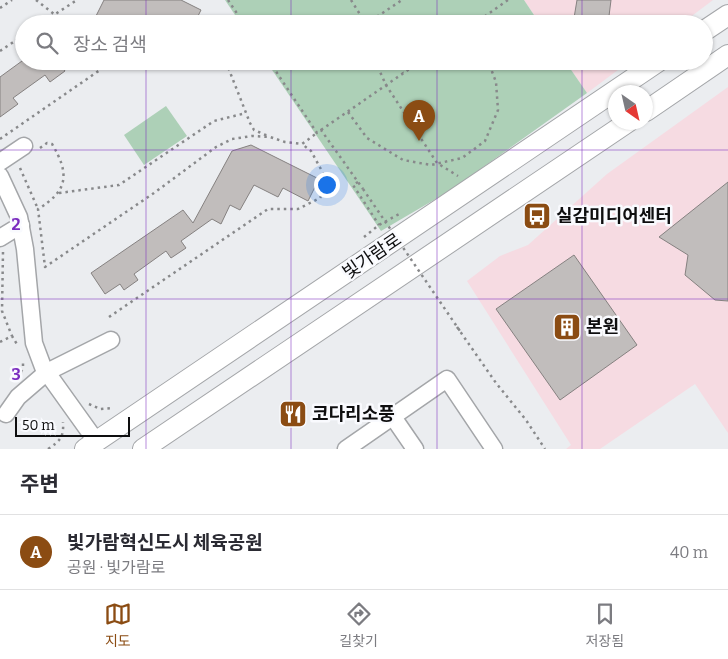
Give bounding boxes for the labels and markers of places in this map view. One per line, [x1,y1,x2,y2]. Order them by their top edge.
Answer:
pin: A [403,100,435,141]
bus stop icon: 실감미디어센터 [522,201,552,231]
place label: 실감미디어센터 [556,205,672,227]
building icon: 본원 [552,312,582,342]
place label: 본원 [586,316,619,338]
restaurant icon: 코다리소풍 [278,399,308,429]
place label: 코다리소풍 [312,403,395,425]

